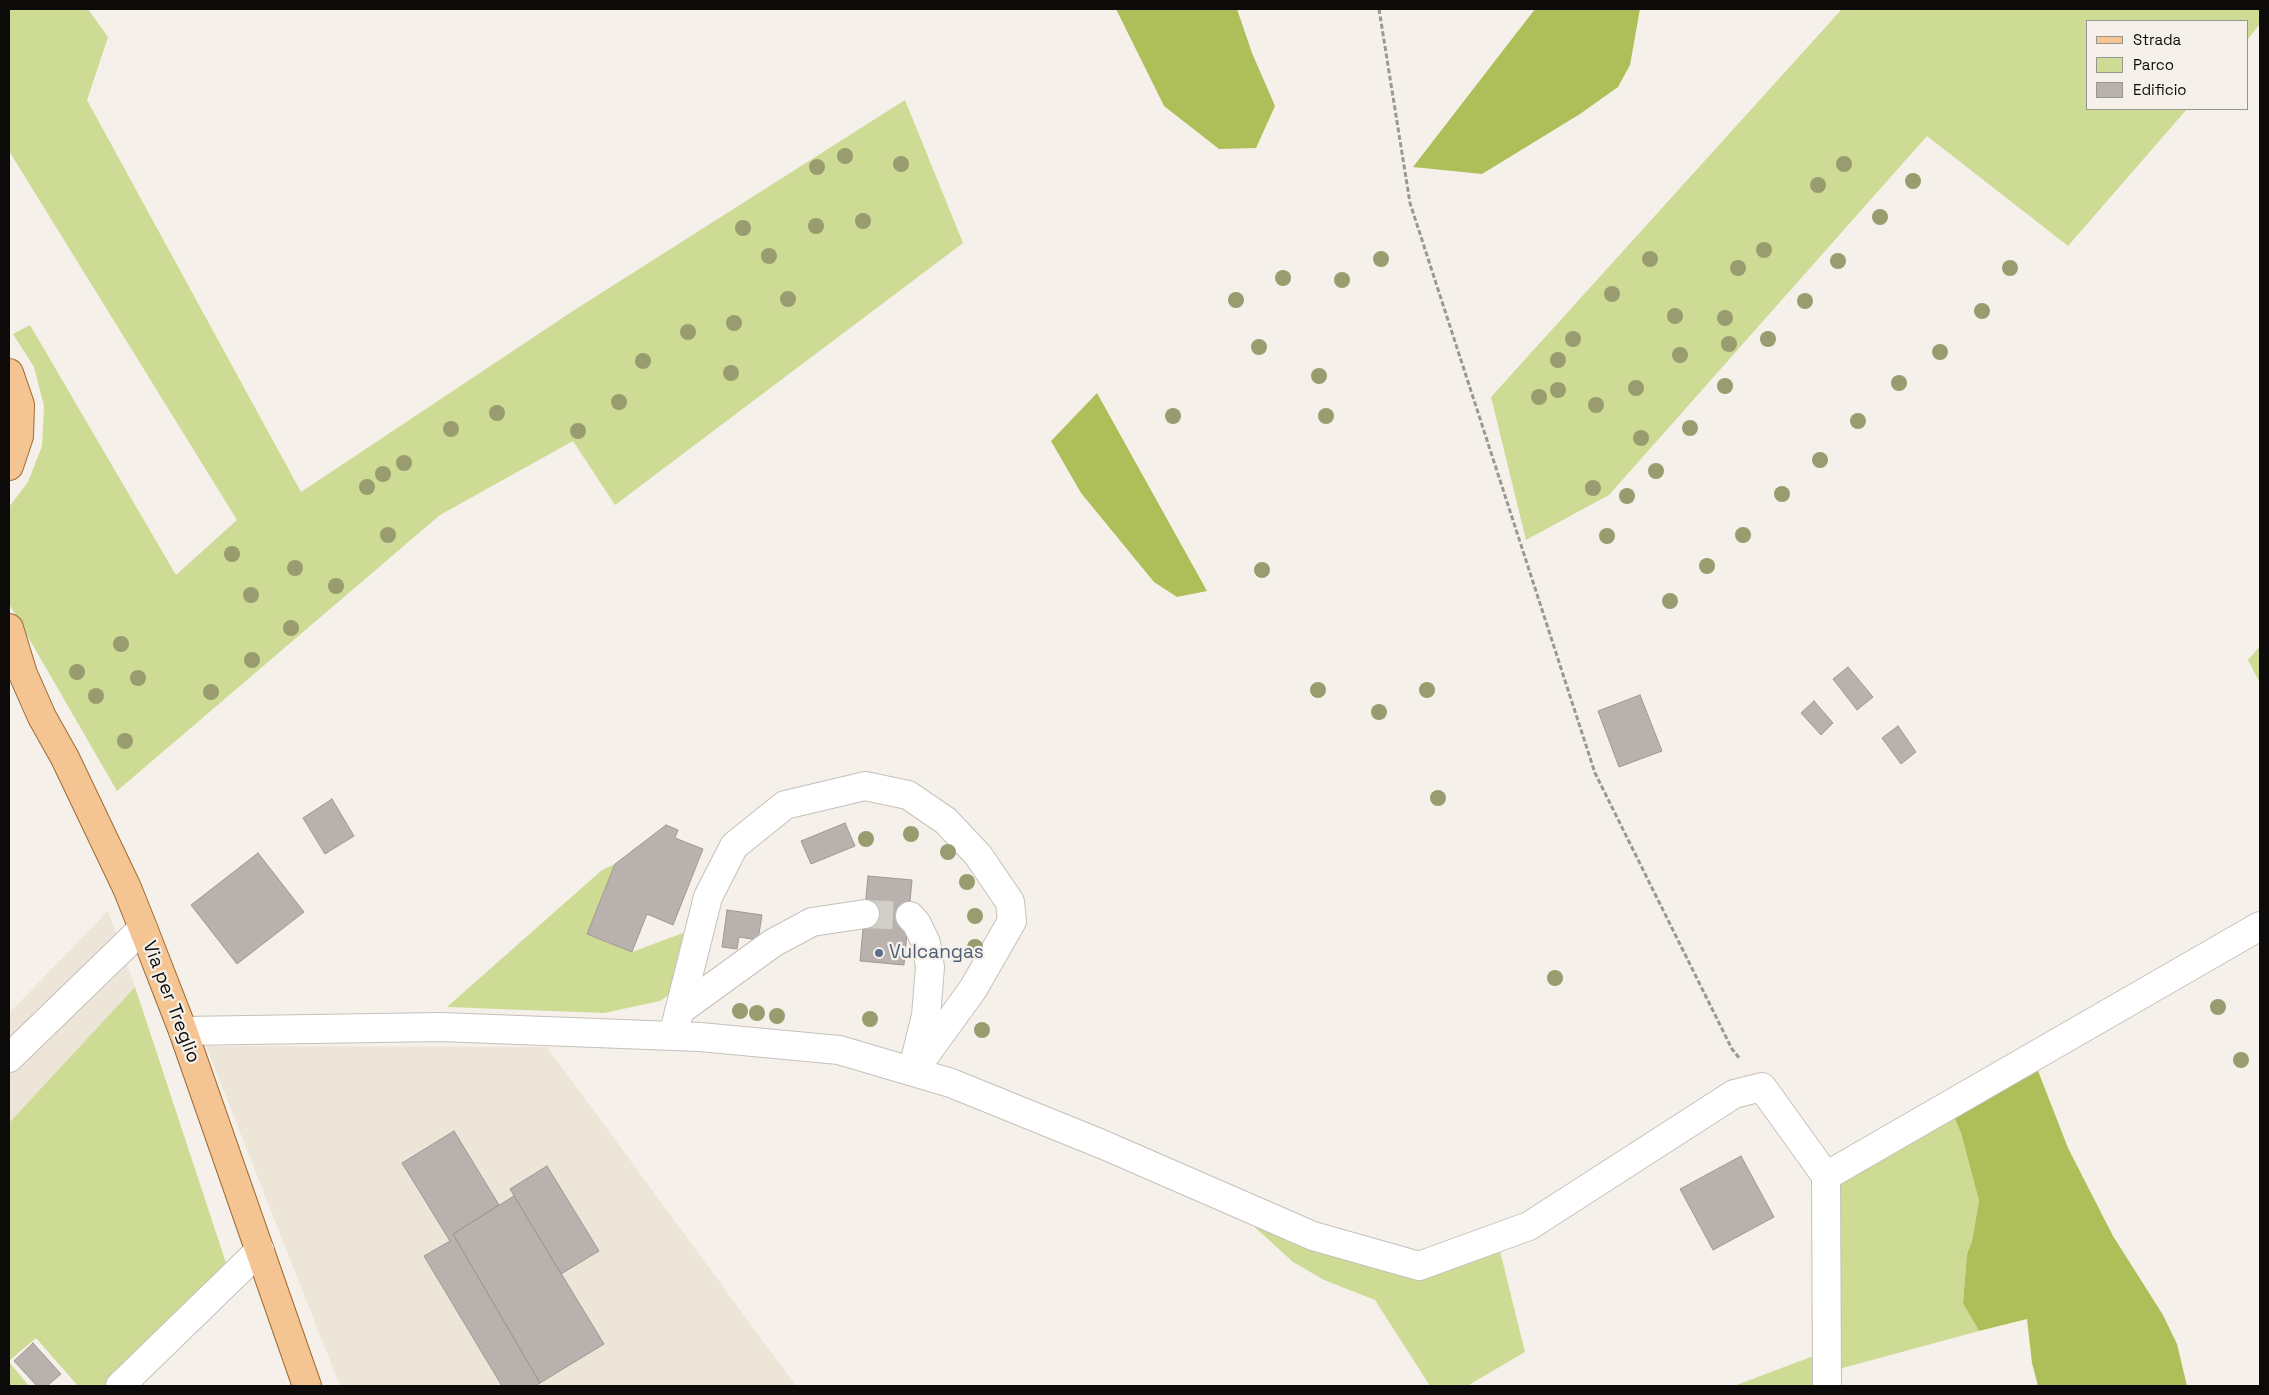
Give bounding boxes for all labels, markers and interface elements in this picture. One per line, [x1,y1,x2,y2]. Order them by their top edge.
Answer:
legend [2086,20,2249,110]
text: Strada [2133,30,2181,49]
text: Parco [2133,55,2174,74]
text: Edificio [2133,80,2187,99]
street label: Via per Treglio [137,938,205,1066]
place label: Vulcangas [889,942,984,964]
marker: Vulcangas [873,947,885,959]

